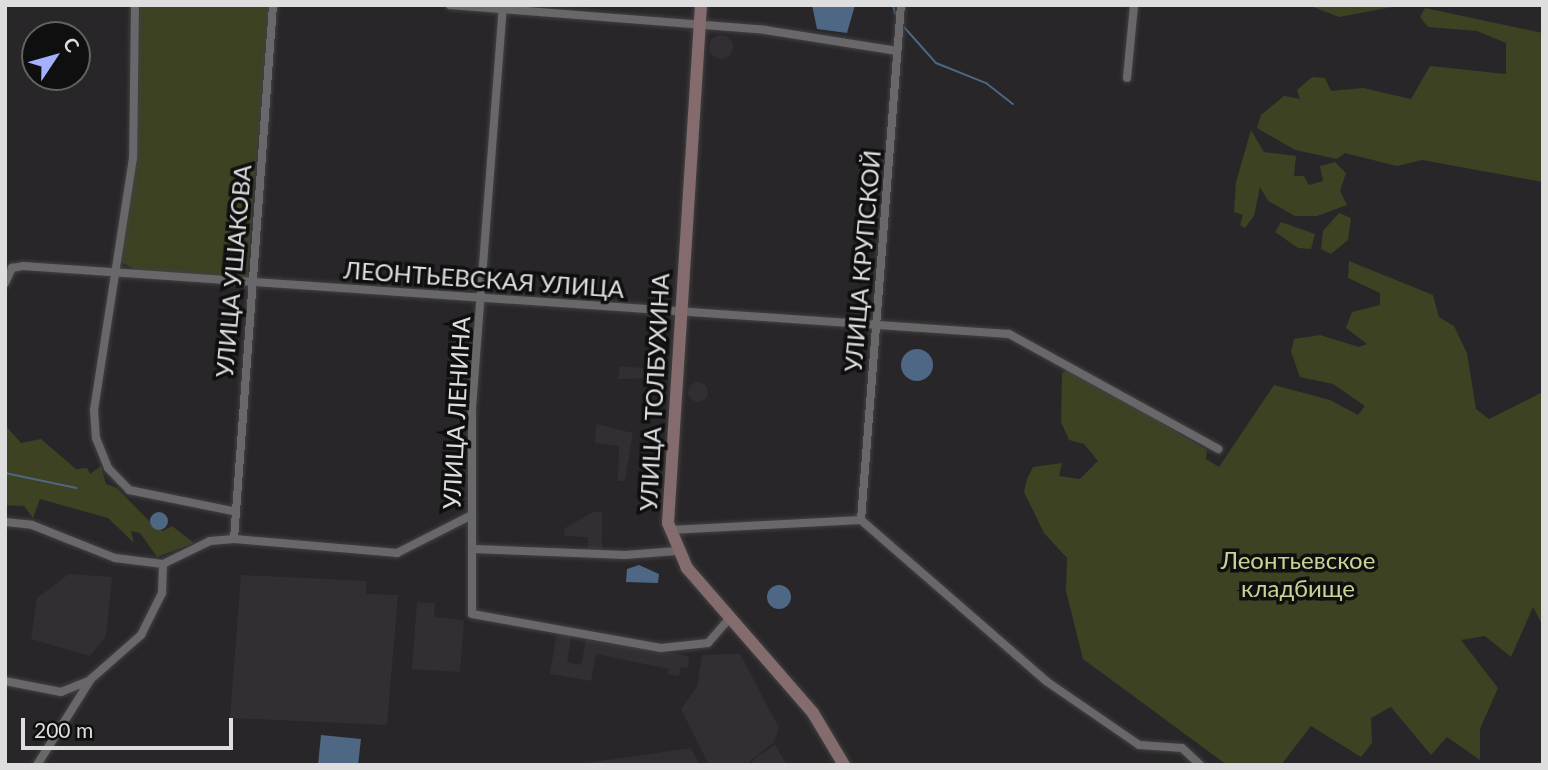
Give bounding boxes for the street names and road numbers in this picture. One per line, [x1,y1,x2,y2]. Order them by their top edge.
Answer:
street label: УЛИЦА КРУПСКОЙ [838,149,886,373]
street label: УЛИЦА УШАКОВА [209,163,257,379]
street label: ЛЕОНТЬЕВСКАЯ УЛИЦА [343,255,625,303]
street label: УЛИЦА ТОЛБУХИНА [633,272,675,512]
street label: УЛИЦА ЛЕНИНА [437,316,475,510]

